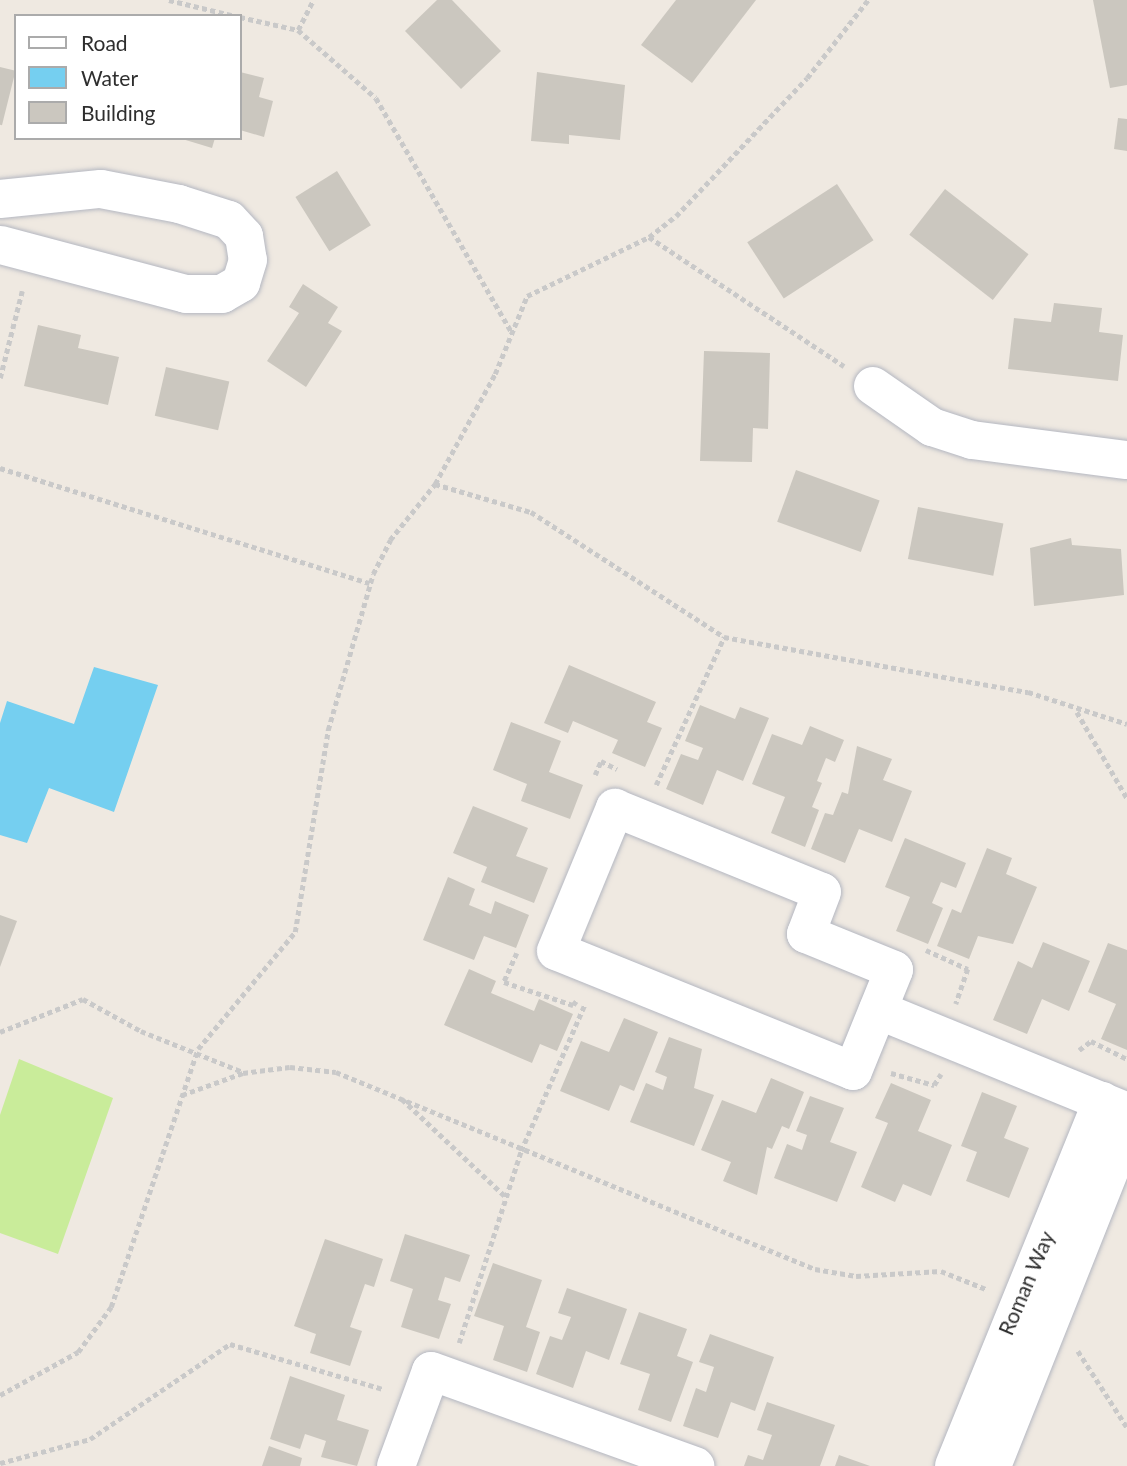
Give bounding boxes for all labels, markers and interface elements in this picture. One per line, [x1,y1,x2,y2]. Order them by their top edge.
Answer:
legend [14,14,242,140]
text: Road [81,30,128,55]
text: Water [81,65,138,90]
text: Building [81,100,156,125]
street label: Roman Way [993,1227,1059,1339]

